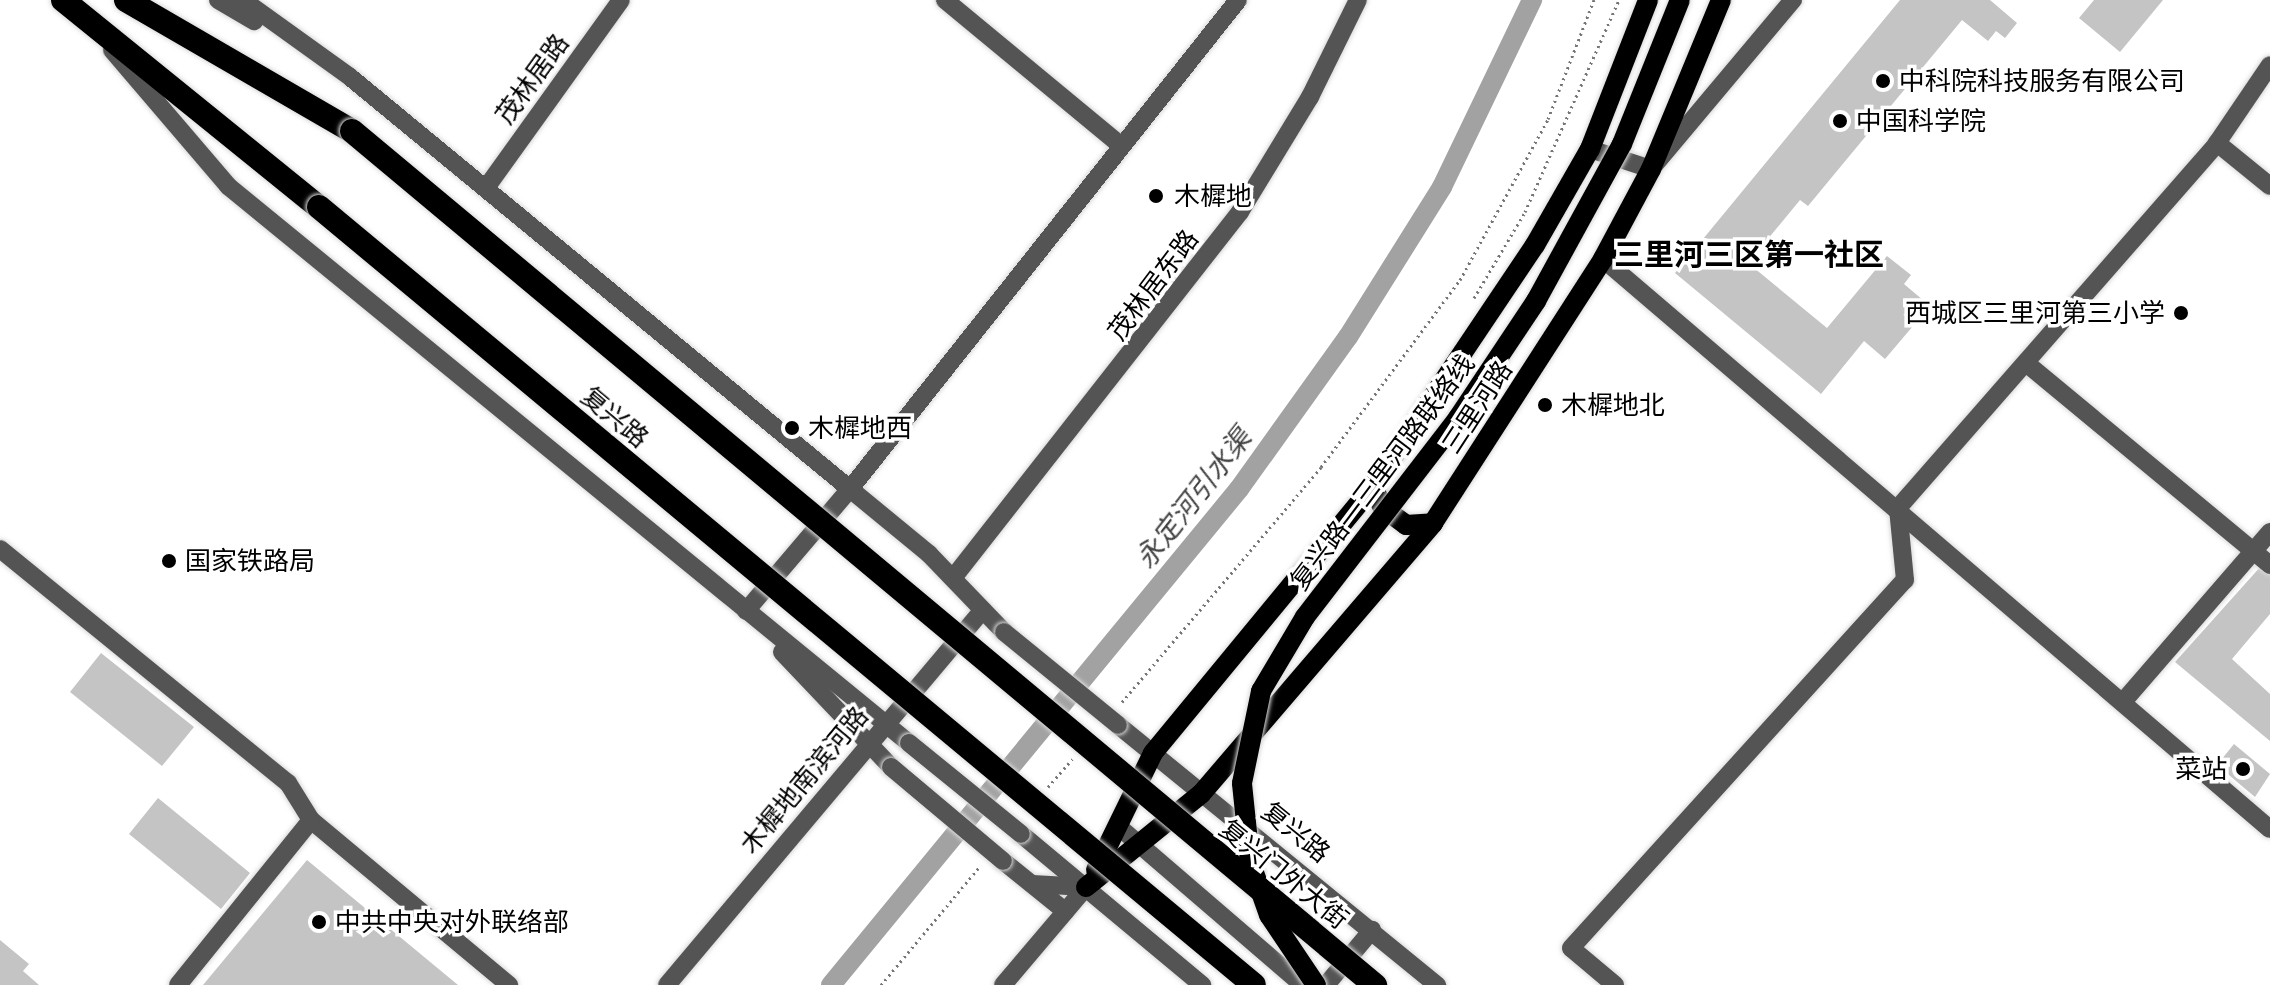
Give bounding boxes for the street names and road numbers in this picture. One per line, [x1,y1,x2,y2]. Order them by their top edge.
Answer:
street label: 茂林居路 [489,28,575,130]
street label: 茂林居东路 [1101,224,1205,346]
street label: 复兴路—三里河路联络线 [1283,348,1481,596]
street label: 三里河路 [1436,355,1518,459]
street label: 复兴路 [575,380,655,454]
street label: 木樨地南滨河路 [734,700,874,860]
street label: 复兴路 [1256,795,1336,869]
street label: 复兴门外大街 [1214,813,1354,935]

